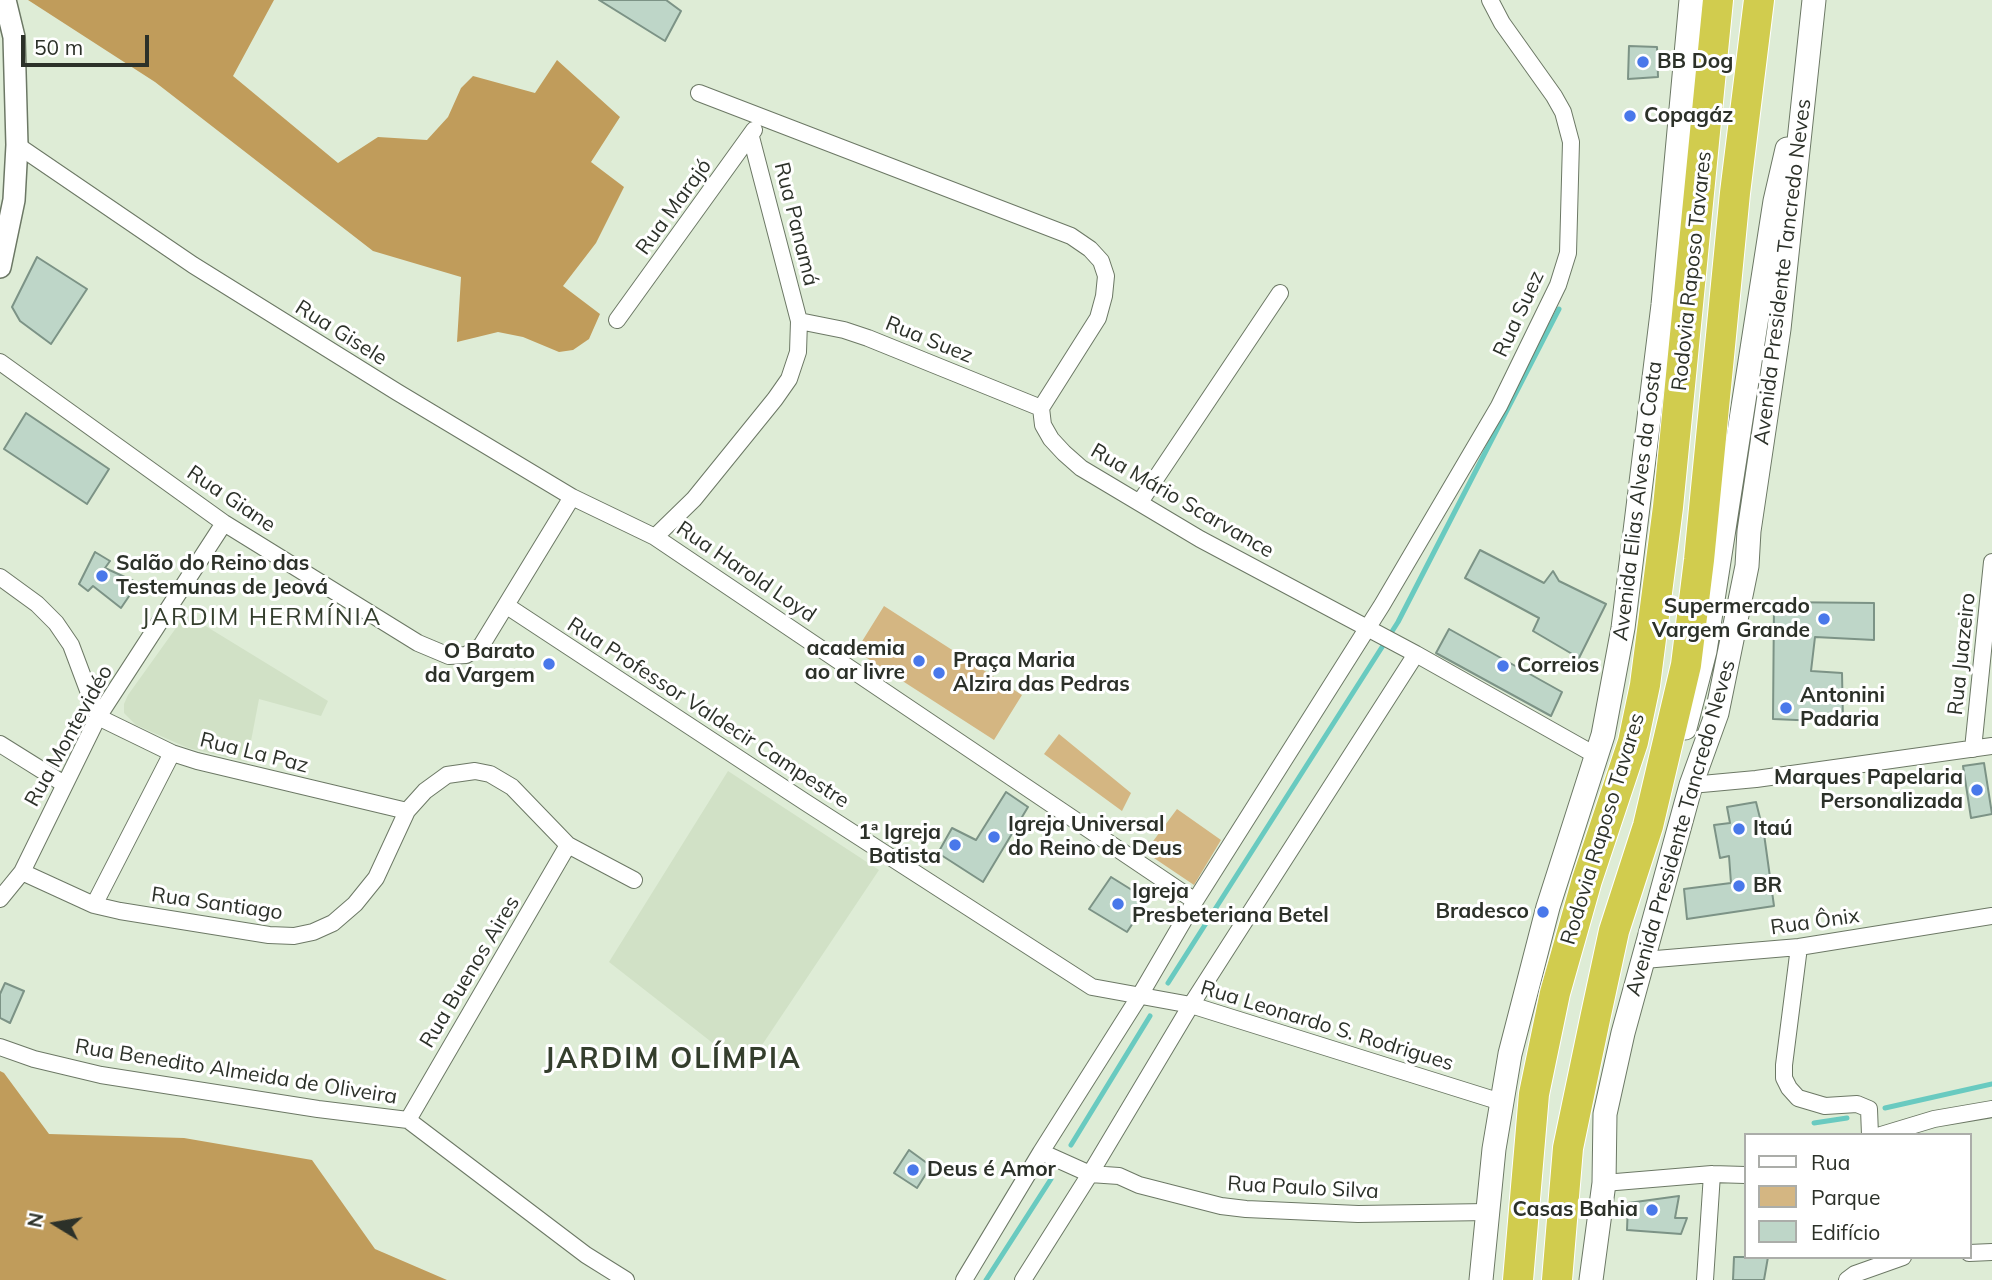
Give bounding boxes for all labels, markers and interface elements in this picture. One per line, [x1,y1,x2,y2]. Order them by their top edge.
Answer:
scale bar [24,21,152,65]
text: 50 m [34,34,83,60]
place label: BB Dog [1657,49,1733,75]
marker: BB Dog [1635,54,1651,70]
street label: Avenida Presidente Tancredo Neves [1749,97,1817,447]
place label: Copagáz [1644,103,1733,129]
marker: Copagáz [1622,108,1638,124]
street label: Rodovia Raposo Tavares [1667,150,1717,392]
street label: Rua Marajó [631,154,717,260]
street label: Rua Panamá [768,160,824,288]
street label: Rua Suez [1488,267,1550,361]
street label: Rua Gisele [291,295,391,371]
street label: Rua Suez [882,311,976,369]
street label: Avenida Elias Alves da Costa [1608,360,1668,642]
street label: Rua Mário Scarvance [1086,438,1278,564]
street label: Rua Giane [182,460,280,538]
street label: Rua Harold Loyd [671,516,821,628]
place label: Salão do Reino das Testemunas de Jeová [116,551,328,601]
marker: Salão do Reino das Testemunas de Jeová [94,568,110,584]
street label: Rua Juazeiro [1943,592,1981,716]
place label: Supermercado Vargem Grande [1652,594,1810,644]
district label: JARDIM HERMÍNIA [143,604,381,632]
marker: Supermercado Vargem Grande [1816,611,1832,627]
street label: Rua Professor Valdecir Campestre [562,612,854,814]
place label: academia ao ar livre [805,636,905,686]
place label: O Barato da Vargem [425,639,535,689]
place label: Praça Maria Alzira das Pedras [953,648,1130,698]
marker: academia ao ar livre [911,653,927,669]
place label: Correios [1517,653,1599,679]
marker: O Barato da Vargem [541,656,557,672]
street label: Avenida Presidente Tancredo Neves [1621,657,1741,999]
marker: Correios [1495,658,1511,674]
street label: Rua Montevidéo [20,661,118,811]
marker: Praça Maria Alzira das Pedras [931,665,947,681]
place label: Antonini Padaria [1800,683,1885,733]
marker: Antonini Padaria [1778,700,1794,716]
street label: Rodovia Raposo Tavares [1556,710,1650,948]
street label: Rua La Paz [197,727,311,779]
place label: Marques Papelaria Personalizada [1774,765,1963,815]
marker: Marques Papelaria Personalizada [1969,782,1985,798]
place label: Igreja Universal do Reino de Deus [1008,812,1182,862]
place label: Itaú [1753,816,1792,842]
place label: 1ª Igreja Batista [858,820,941,870]
marker: Itaú [1731,821,1747,837]
marker: Igreja Universal do Reino de Deus [986,829,1002,845]
marker: 1ª Igreja Batista [947,837,963,853]
place label: BR [1753,873,1782,899]
marker: BR [1731,878,1747,894]
place label: Igreja Presbeteriana Betel [1132,879,1329,929]
street label: Rua Santiago [150,882,284,926]
street label: Rua Buenos Aires [415,892,525,1052]
marker: Igreja Presbeteriana Betel [1110,896,1126,912]
place label: Bradesco [1435,899,1529,925]
street label: Rua Ônix [1769,903,1861,941]
marker: Bradesco [1535,904,1551,920]
street label: Rua Leonardo S. Rodrigues [1197,975,1457,1077]
street label: Rua Benedito Almeida de Oliveira [73,1034,399,1110]
district label: JARDIM OLÍMPIA [546,1043,800,1077]
legend [1744,1133,1971,1259]
text: Rua [1811,1149,1850,1175]
place label: Deus é Amor [927,1157,1056,1183]
marker: Deus é Amor [905,1162,921,1178]
street label: Rua Paulo Silva [1227,1171,1379,1205]
text: Parque [1811,1184,1880,1210]
north arrow [21,1189,91,1259]
place label: Casas Bahia [1512,1197,1638,1223]
marker: Casas Bahia [1644,1202,1660,1218]
text: N [22,1211,49,1229]
text: Edifício [1811,1219,1880,1245]

